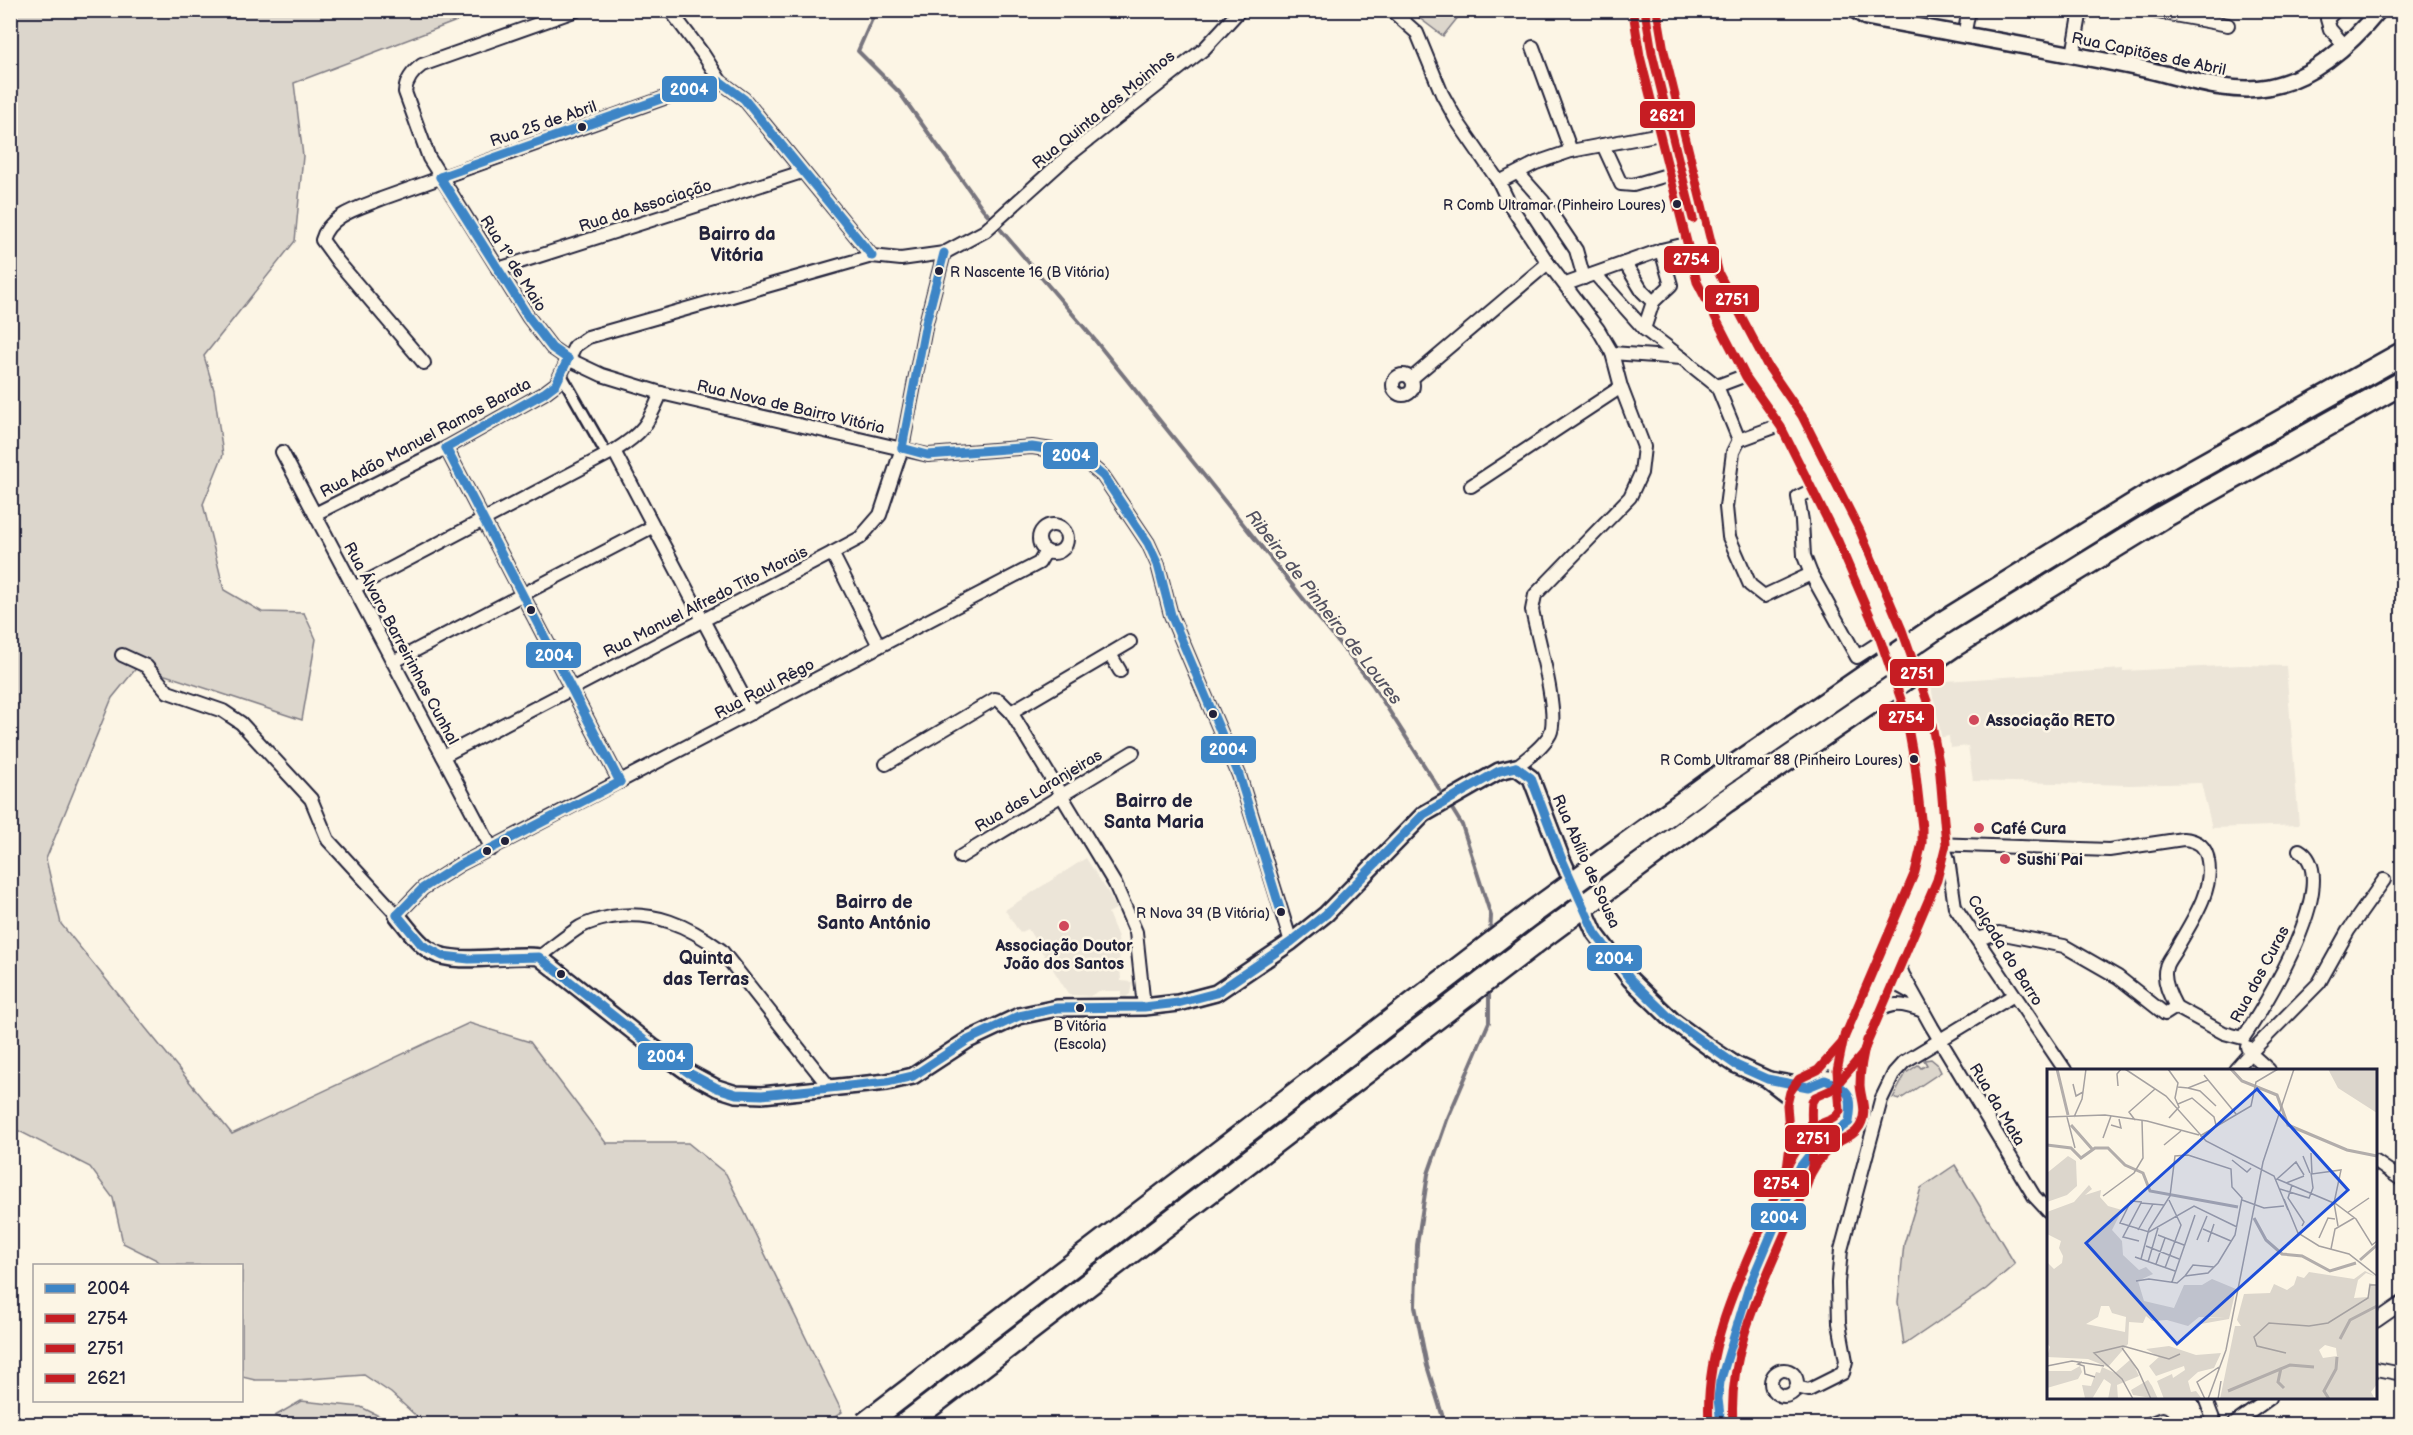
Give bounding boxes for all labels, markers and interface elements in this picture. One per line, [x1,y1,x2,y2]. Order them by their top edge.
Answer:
street label: Rua Capitões de Abril [2070,29,2228,80]
street label: Rua Quinta dos Moinhos [1029,47,1179,173]
line badge: 2004 [661,75,718,103]
text: 2004 [670,81,709,100]
street label: Rua 25 de Abril [488,97,599,152]
line badge: 2621 [1639,100,1696,129]
text: 2621 [1649,107,1685,126]
unlabelled marker [576,121,588,133]
street label: Rua da Associação [577,176,714,237]
place label: R Comb Ultramar (Pinheiro Loures) [1443,197,1666,214]
marker: R Comb Ultramar (Pinheiro Loures) [1671,198,1683,210]
street label: Rua 1º de Maio [476,212,550,315]
district label: Bairro da Vitória [698,224,776,266]
line badge: 2754 [1663,245,1720,274]
text: 2754 [1673,251,1710,270]
place label: R Nascente 16 (B Vitória) [950,264,1110,281]
marker: R Nascente 16 (B Vitória) [933,265,945,277]
line badge: 2751 [1704,284,1760,313]
text: 2751 [1715,291,1749,310]
street label: Rua Adão Manuel Ramos Barata [317,375,534,502]
street label: Rua Nova de Bairro Vitória [695,377,886,438]
line badge: 2004 [1042,441,1099,470]
text: 2004 [1052,447,1091,466]
water label: Ribeira de Pinheiro de Loures [1241,506,1406,709]
street label: Rua Álvaro Barreirinhas Cunhal [339,538,464,748]
street label: Rua Manuel Alfredo Tito Morais [600,542,811,662]
unlabelled marker [525,604,537,616]
line badge: 2004 [525,641,582,669]
text: 2004 [535,647,574,666]
street label: Rua Raul Rêgo [712,655,818,724]
line badge: 2751 [1889,658,1945,687]
text: 2751 [1900,665,1934,684]
line badge: 2754 [1878,703,1935,732]
unlabelled marker [1207,708,1219,720]
text: 2754 [1888,709,1925,728]
place label: Associação RETO [1985,712,2115,731]
marker: Associação RETO [1967,713,1981,727]
line badge: 2004 [1200,735,1257,764]
text: 2004 [1209,741,1248,760]
street label: Rua das Laranjeiras [972,746,1106,837]
place label: R Comb Ultramar 88 (Pinheiro Loures) [1660,752,1903,769]
marker: R Comb Ultramar 88 (Pinheiro Loures) [1908,753,1920,765]
district label: Bairro de Santa Maria [1104,791,1204,833]
street label: Rua Abílio de Sousa [1548,792,1624,931]
place label: Café Cura [1991,820,2066,839]
marker: Café Cura [1972,821,1986,835]
unlabelled marker [499,835,511,847]
unlabelled marker [481,845,493,857]
place label: Sushi Pai [2017,851,2083,870]
marker: Sushi Pai [1998,852,2012,866]
district label: Bairro de Santo António [817,892,931,934]
street label: Calçada do Barro [1963,892,2046,1010]
place label: R Nova 39 (B Vitória) [1136,905,1270,922]
marker: R Nova 39 (B Vitória) [1275,906,1287,918]
marker: Associação Doutor João dos Santos [1057,919,1071,933]
street label: Rua dos Curas [2227,923,2294,1026]
place label: Associação Doutor João dos Santos [994,937,1133,974]
line badge: 2004 [1586,944,1643,972]
district label: Quinta das Terras [663,948,749,990]
text: 2004 [1595,950,1634,969]
unlabelled marker [555,968,567,980]
marker: B Vitória (Escola) [1074,1002,1086,1014]
place label: B Vitória (Escola) [1054,1018,1107,1053]
line badge: 2004 [637,1042,694,1071]
text: 2004 [647,1048,686,1067]
street label: Rua da Mata [1965,1060,2029,1149]
inset map [2047,1069,2377,1399]
line badge: 2751 [1784,1124,1841,1153]
text: 2751 [1796,1130,1830,1149]
line badge: 2754 [1753,1169,1810,1198]
text: 2754 [1763,1175,1800,1194]
line badge: 2004 [1750,1202,1807,1231]
text: 2004 [1760,1209,1799,1228]
legend [33,1264,243,1402]
text: 2004 [87,1278,130,1299]
text: 2754 [87,1308,128,1329]
text: 2751 [87,1338,124,1359]
text: 2621 [87,1368,126,1389]

